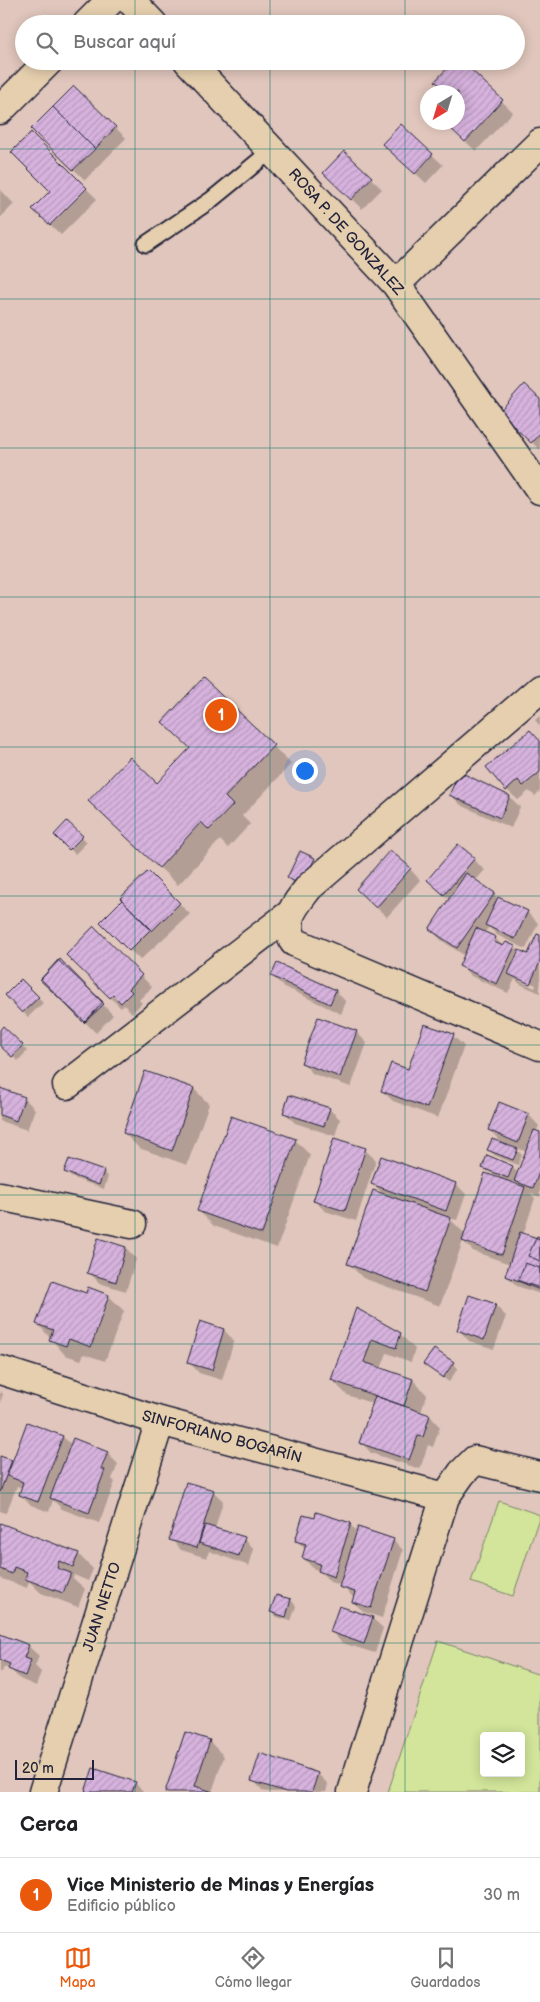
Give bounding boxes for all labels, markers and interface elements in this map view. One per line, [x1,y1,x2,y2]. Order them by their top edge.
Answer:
search box [15,15,525,70]
icon: search [33,29,61,57]
text: Buscar aquí [73,31,176,54]
north arrow [420,85,465,130]
street label: ROSA P. DE GONZALEZ [284,165,408,300]
pin: 1 [205,696,237,734]
your location [292,758,318,784]
street label: SINFORIANO BOGARÍN [140,1406,304,1468]
street label: JUAN NETTO [79,1560,125,1654]
map controls [480,1732,525,1777]
button: layers [480,1732,525,1777]
scale bar [15,1757,94,1780]
text: 20 m [22,1760,54,1777]
text: Cerca [20,1812,78,1837]
text: Vice Ministerio de Minas y Energías [67,1874,374,1897]
text: 1 [33,1886,39,1905]
text: 30 m [483,1886,520,1905]
text: Edificio público [67,1897,176,1916]
tab: Mapa [60,1944,96,1991]
tab: Cómo llegar [215,1944,291,1991]
tab: Guardados [411,1944,480,1991]

